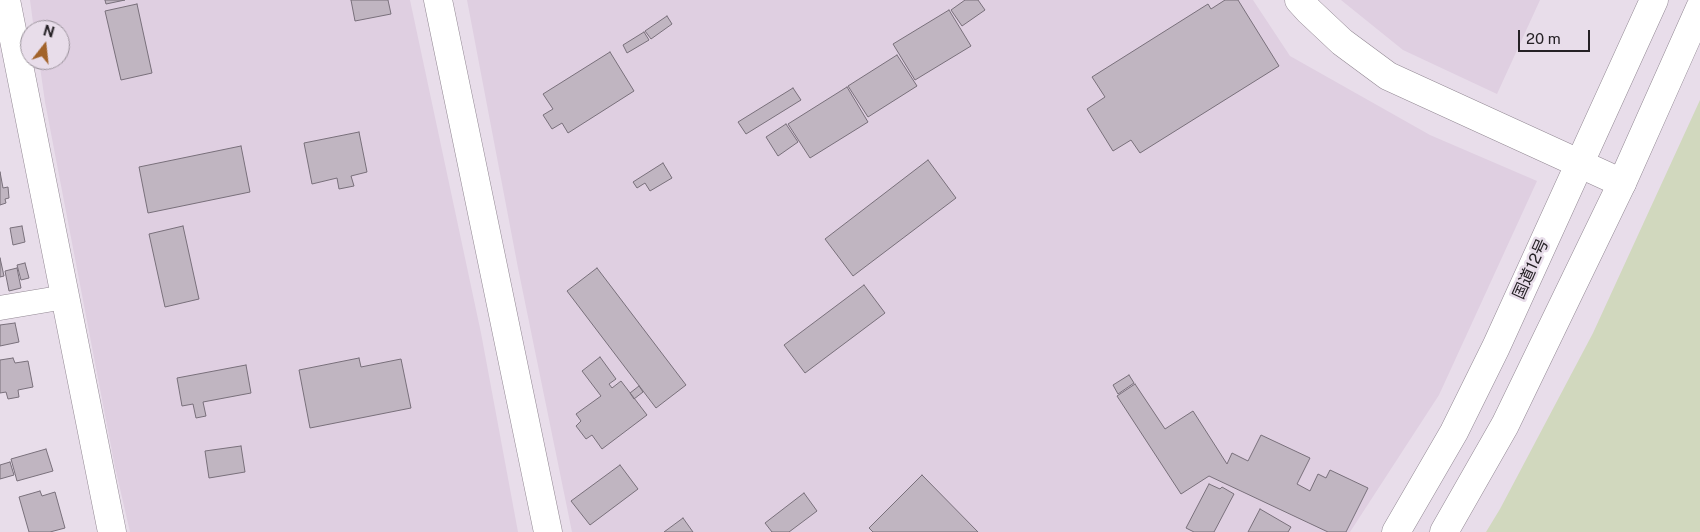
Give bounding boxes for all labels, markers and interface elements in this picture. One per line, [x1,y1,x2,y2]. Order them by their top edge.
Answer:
north arrow [20,20,70,70]
scale bar [1520,20,1592,52]
text: N [41,22,56,41]
text: 20 m [1526,30,1561,47]
street label: 国道12号 [1509,236,1553,302]

